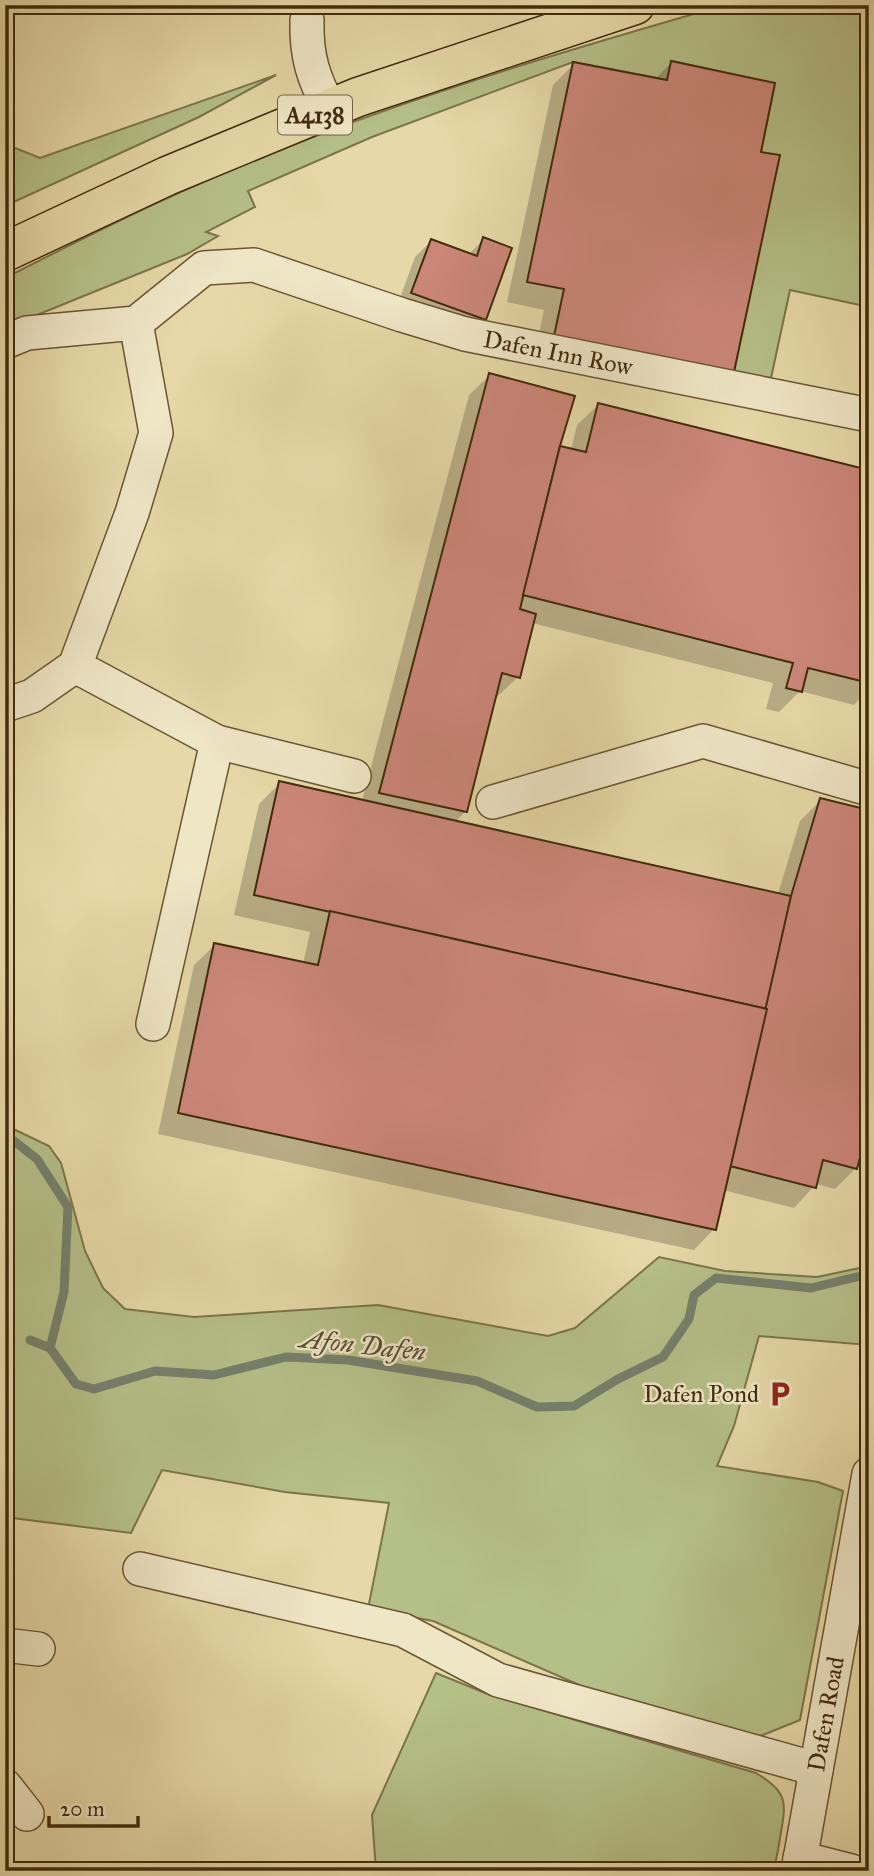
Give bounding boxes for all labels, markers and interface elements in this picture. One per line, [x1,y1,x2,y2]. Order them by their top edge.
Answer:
road number: A4138 [278,96,352,134]
street label: Dafen Inn Row [481,324,636,382]
water label: Afon Dafen [296,1322,428,1368]
place label: Dafen Pond [643,1379,759,1409]
parking icon: Dafen Pond [765,1379,795,1409]
street label: Dafen Road [801,1654,851,1774]
scale bar [49,1785,138,1829]
text: 20 m [60,1796,105,1822]

